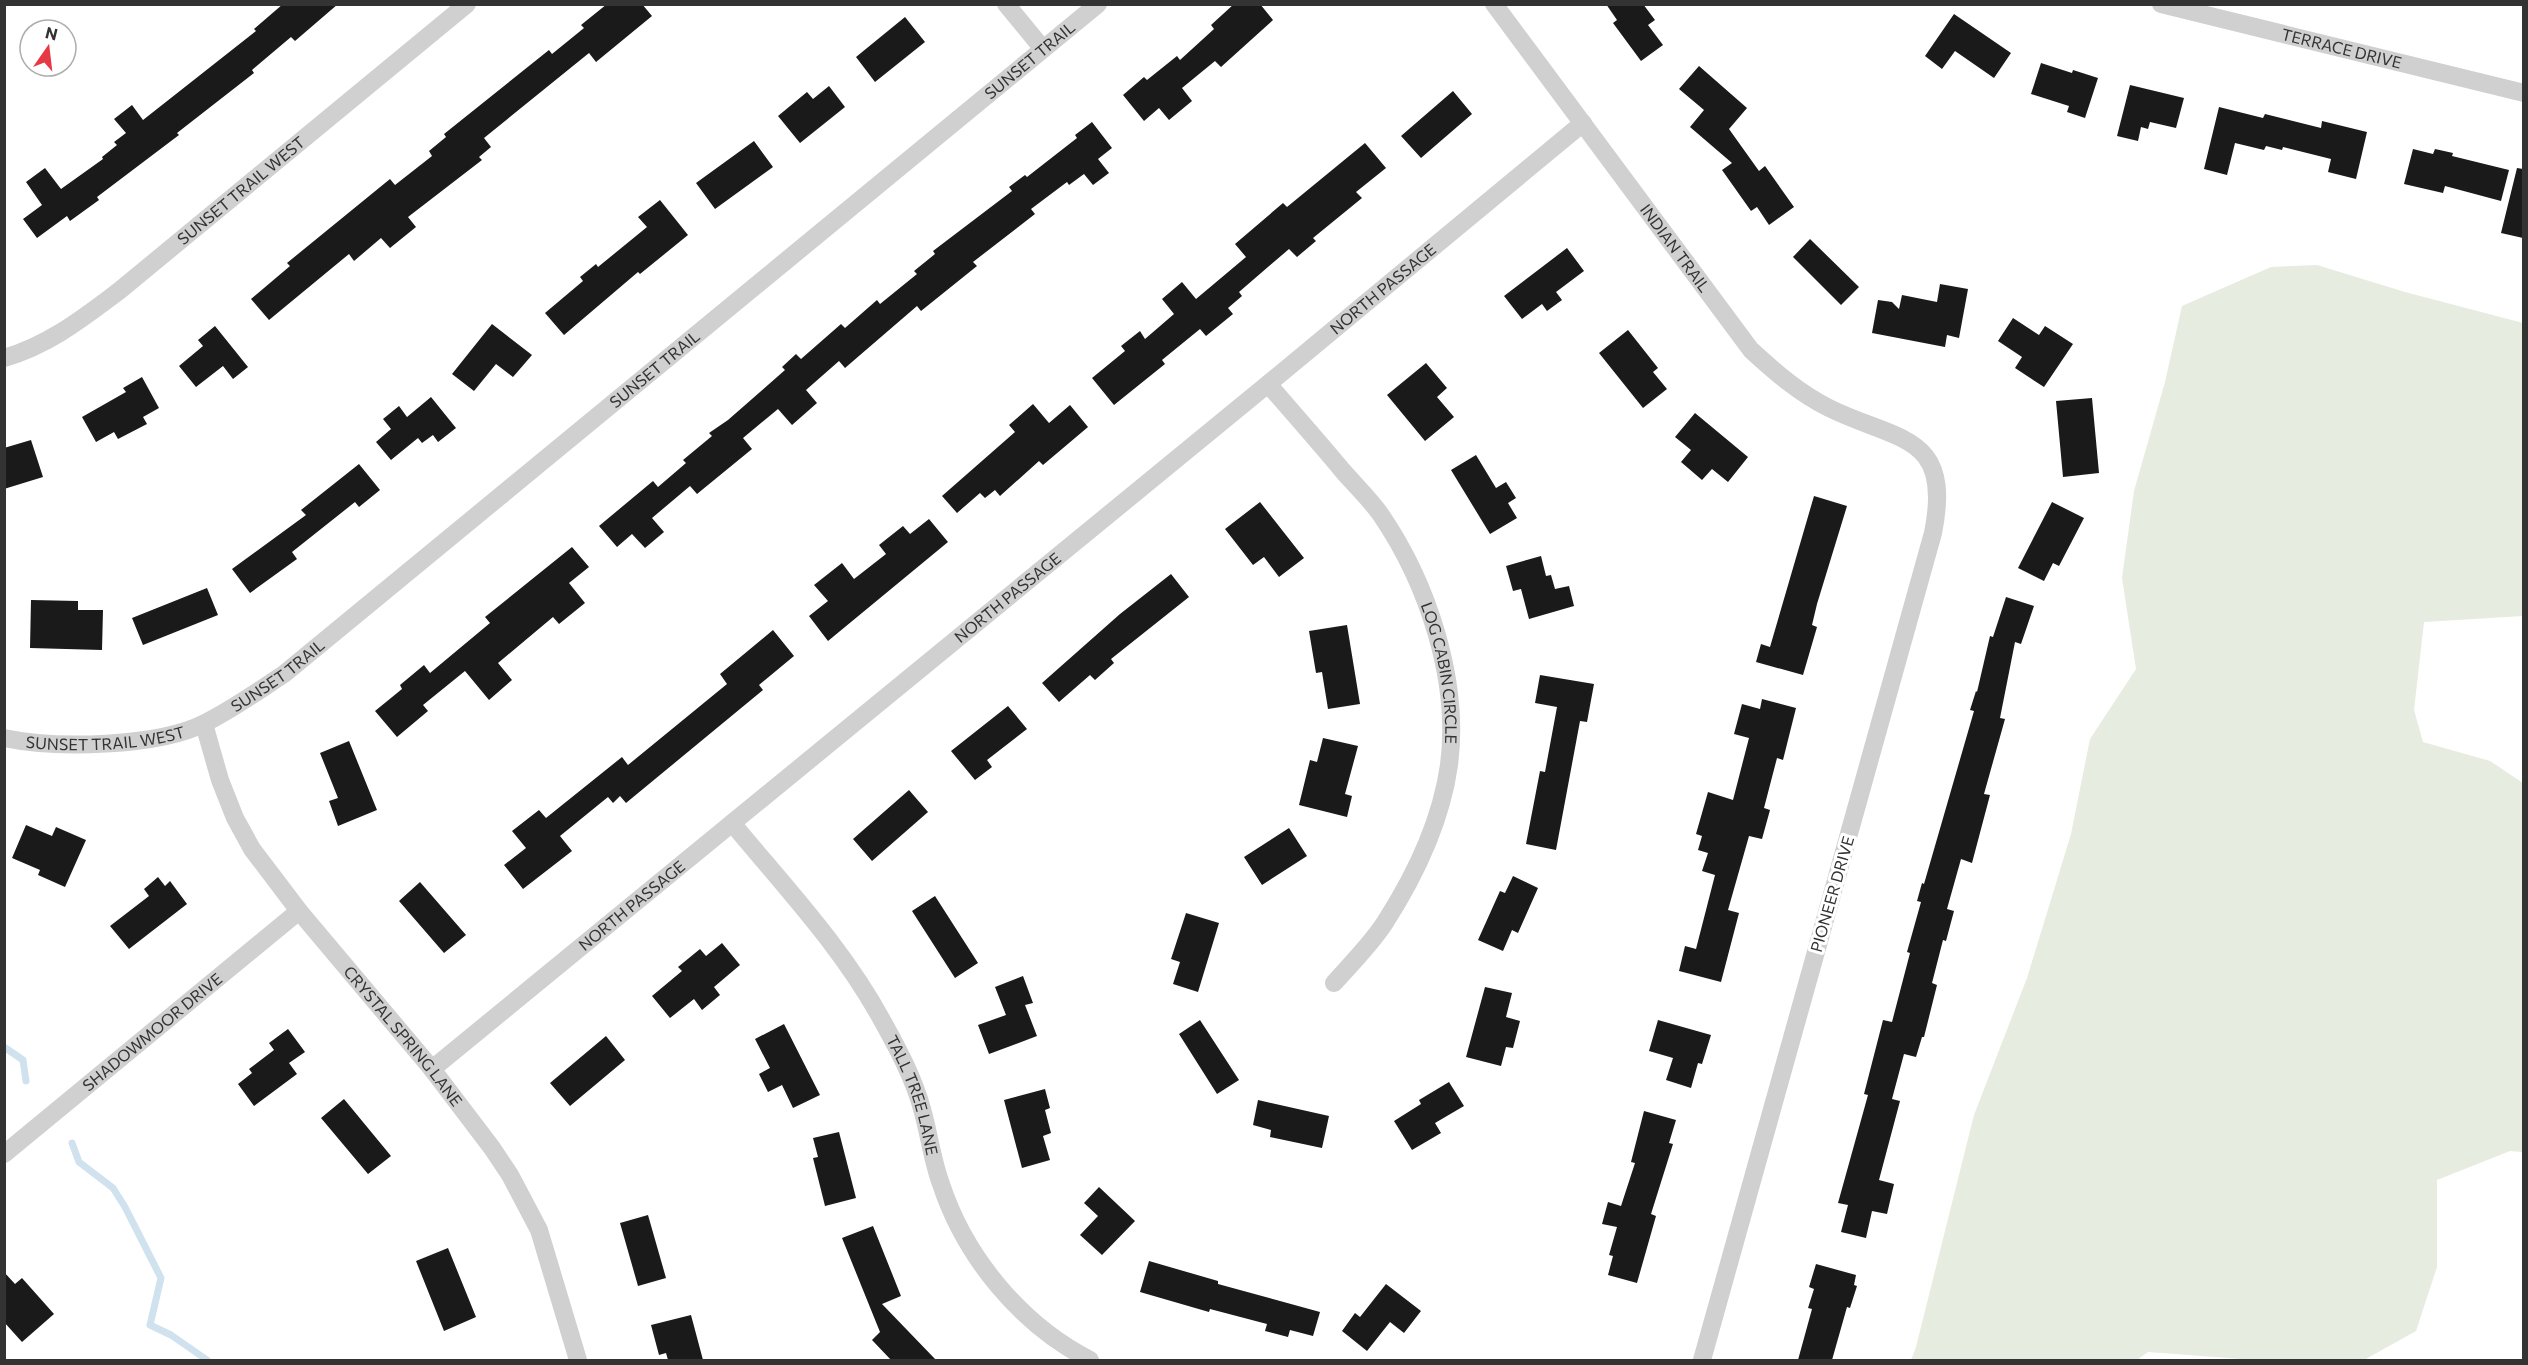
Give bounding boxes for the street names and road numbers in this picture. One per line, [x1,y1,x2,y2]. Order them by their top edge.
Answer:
street label: SUNSET TRAIL [980,17,1078,102]
street label: TERRACE DRIVE [2280,24,2404,72]
street label: SUNSET TRAIL WEST [173,132,308,248]
street label: INDIAN TRAIL [1637,200,1715,295]
street label: NORTH PASSAGE [1326,239,1439,338]
street label: SUNSET TRAIL [605,326,703,411]
street label: NORTH PASSAGE [950,548,1064,646]
street label: LOG CABIN CIRCLE [1418,599,1461,744]
street label: SUNSET TRAIL [227,635,328,715]
street label: SUNSET TRAIL WEST [25,722,187,753]
street label: PIONEER DRIVE [1806,834,1857,954]
street label: NORTH PASSAGE [574,856,688,954]
street label: CRYSTAL SPRING LANE [340,962,467,1110]
street label: SHADOWMOOR DRIVE [78,969,225,1095]
street label: TALL TREE LANE [883,1032,942,1157]

